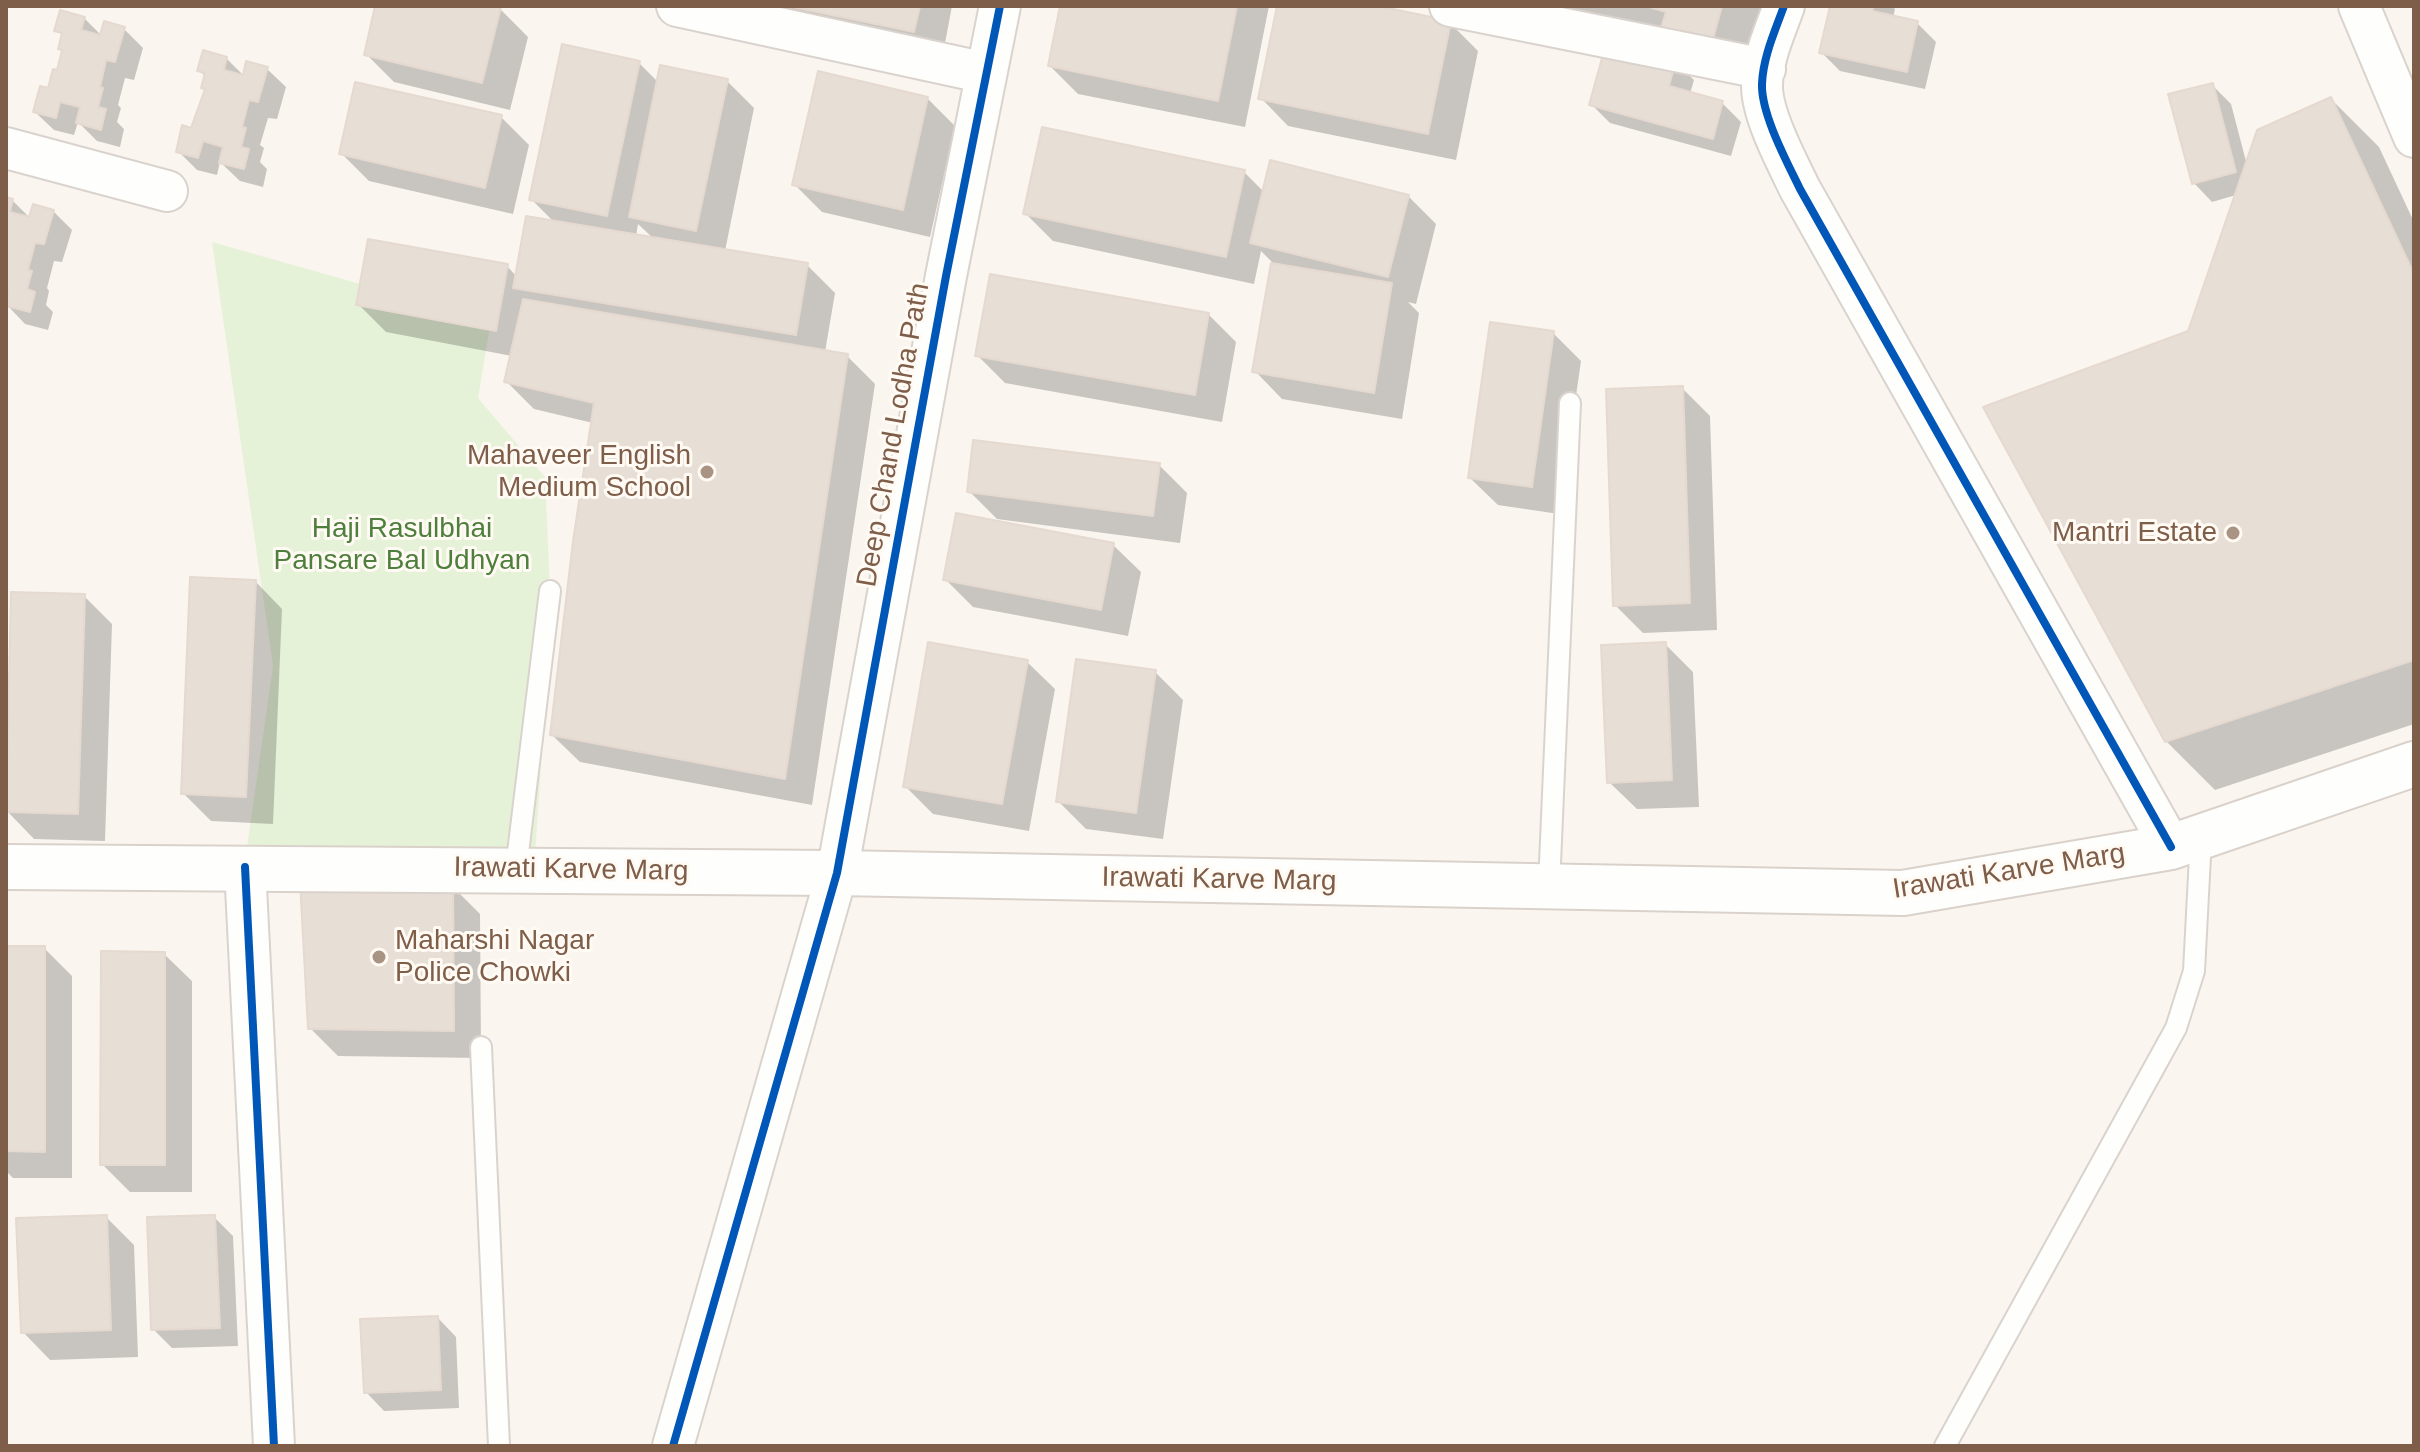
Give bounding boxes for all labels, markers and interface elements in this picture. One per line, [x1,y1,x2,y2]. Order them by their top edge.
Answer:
street label: Deep Chand Lodha Path [851,280,937,590]
place label: Mahaveer English Medium School [467,439,691,505]
marker: Mahaveer English Medium School [698,463,716,481]
park label: Haji Rasulbhai Pansare Bal Udhyan [274,512,530,578]
place label: Mantri Estate [2052,516,2217,550]
marker: Mantri Estate [2224,524,2242,542]
street label: Irawati Karve Marg [1890,837,2128,907]
street label: Irawati Karve Marg [453,851,689,889]
street label: Irawati Karve Marg [1101,861,1337,899]
place label: Maharshi Nagar Police Chowki [395,924,594,990]
marker: Maharshi Nagar Police Chowki [370,948,388,966]

